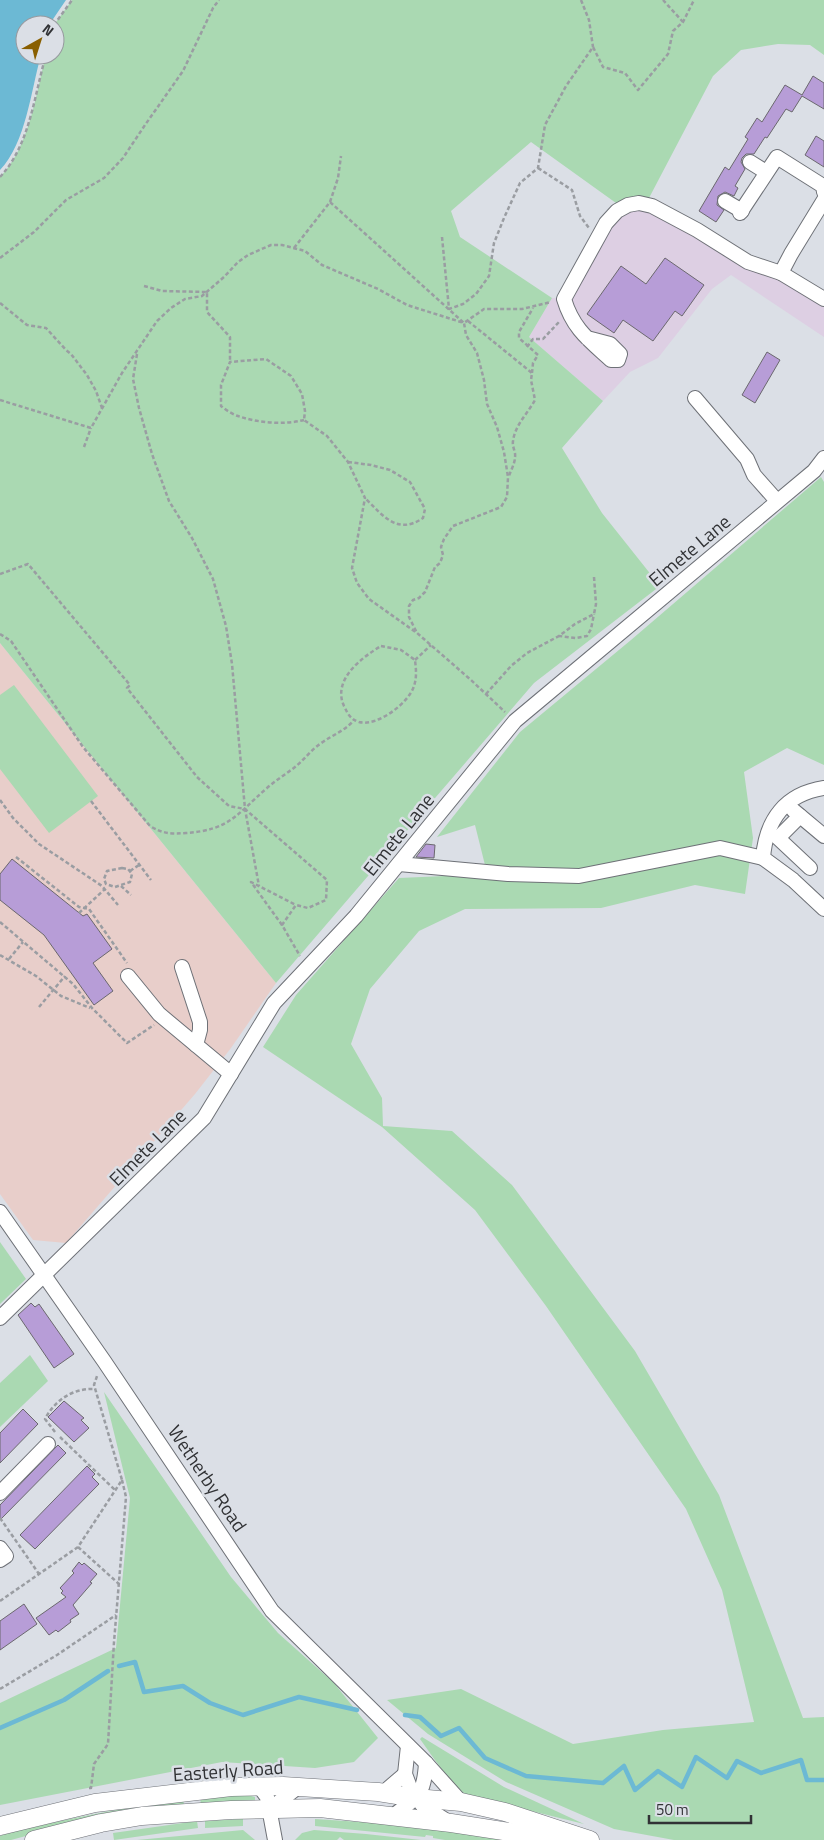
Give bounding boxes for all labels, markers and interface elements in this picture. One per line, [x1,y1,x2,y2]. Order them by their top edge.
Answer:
north arrow [15,15,65,65]
text: N [38,18,59,41]
street label: Elmete Lane [642,507,736,593]
street label: Elmete Lane [356,786,440,882]
street label: Elmete Lane [102,1102,192,1192]
street label: Wetherby Road [161,1419,255,1537]
street label: Easterly Road [172,1752,284,1788]
scale bar [649,1792,752,1824]
text: 50 m [656,1798,689,1821]

